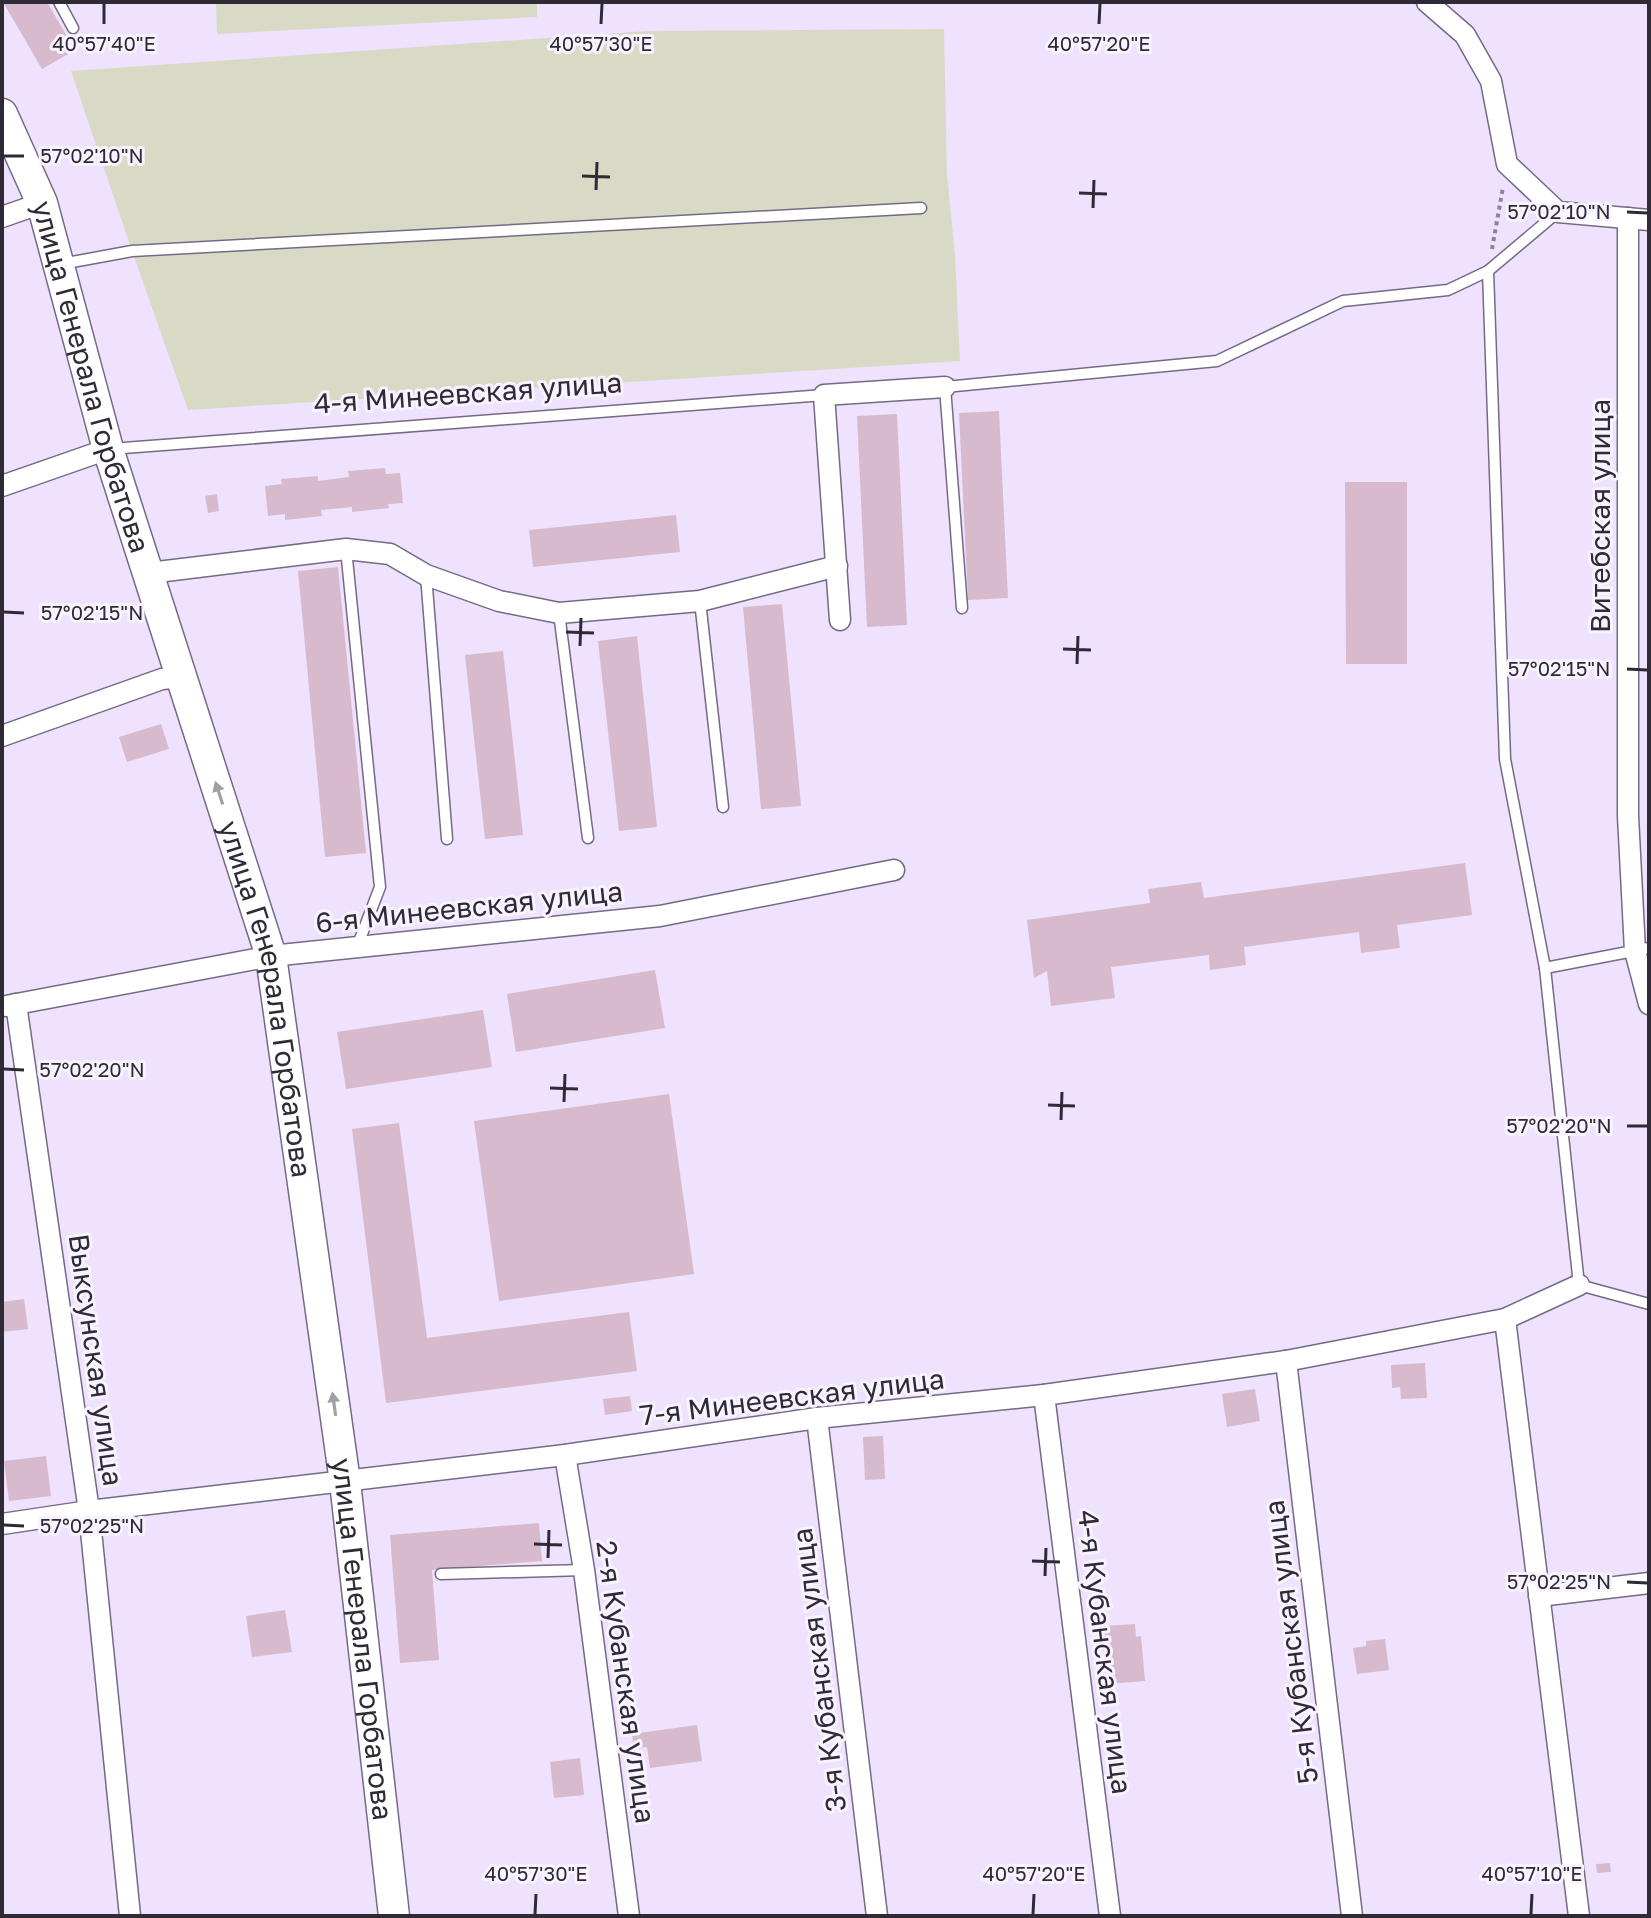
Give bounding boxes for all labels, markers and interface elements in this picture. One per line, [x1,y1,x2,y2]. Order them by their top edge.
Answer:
text: 40°57'40"E [52,31,156,55]
text: 40°57'30"E [549,31,653,55]
text: 40°57'20"E [1048,31,1151,55]
text: 57°02'10"N [40,143,144,167]
street label: улица Генерала Горбатова [26,197,157,557]
text: 57°02'10"N [1507,199,1611,223]
street label: 4-я Минеевская улица [313,365,623,420]
street label: Витебская улица [1583,399,1616,633]
text: 57°02'15"N [41,600,143,624]
text: 57°02'15"N [1508,656,1610,680]
one-way arrow [212,780,225,804]
street label: улица Генерала Горбатова [213,817,319,1179]
street label: 6-я Минеевская улица [314,874,624,939]
text: 57°02'20"N [39,1057,145,1081]
text: 57°02'20"N [1506,1113,1612,1137]
street label: Выксунская улица [62,1232,131,1488]
street label: 7-я Минеевская улица [638,1361,946,1432]
one-way arrow [327,1391,340,1416]
street label: улица Генерала Горбатова [326,1456,400,1822]
street label: 5-я Кубанская улица [1257,1498,1324,1786]
street label: 4-я Кубанская улица [1072,1508,1139,1796]
text: 57°02'25"N [40,1513,144,1537]
street label: 3-я Кубанская улица [785,1526,852,1814]
street label: 2-я Кубанская улица [590,1538,663,1826]
text: 57°02'25"N [1507,1569,1611,1593]
text: 40°57'30"E [484,1861,588,1885]
text: 40°57'20"E [983,1861,1086,1885]
text: 40°57'10"E [1481,1861,1583,1885]

